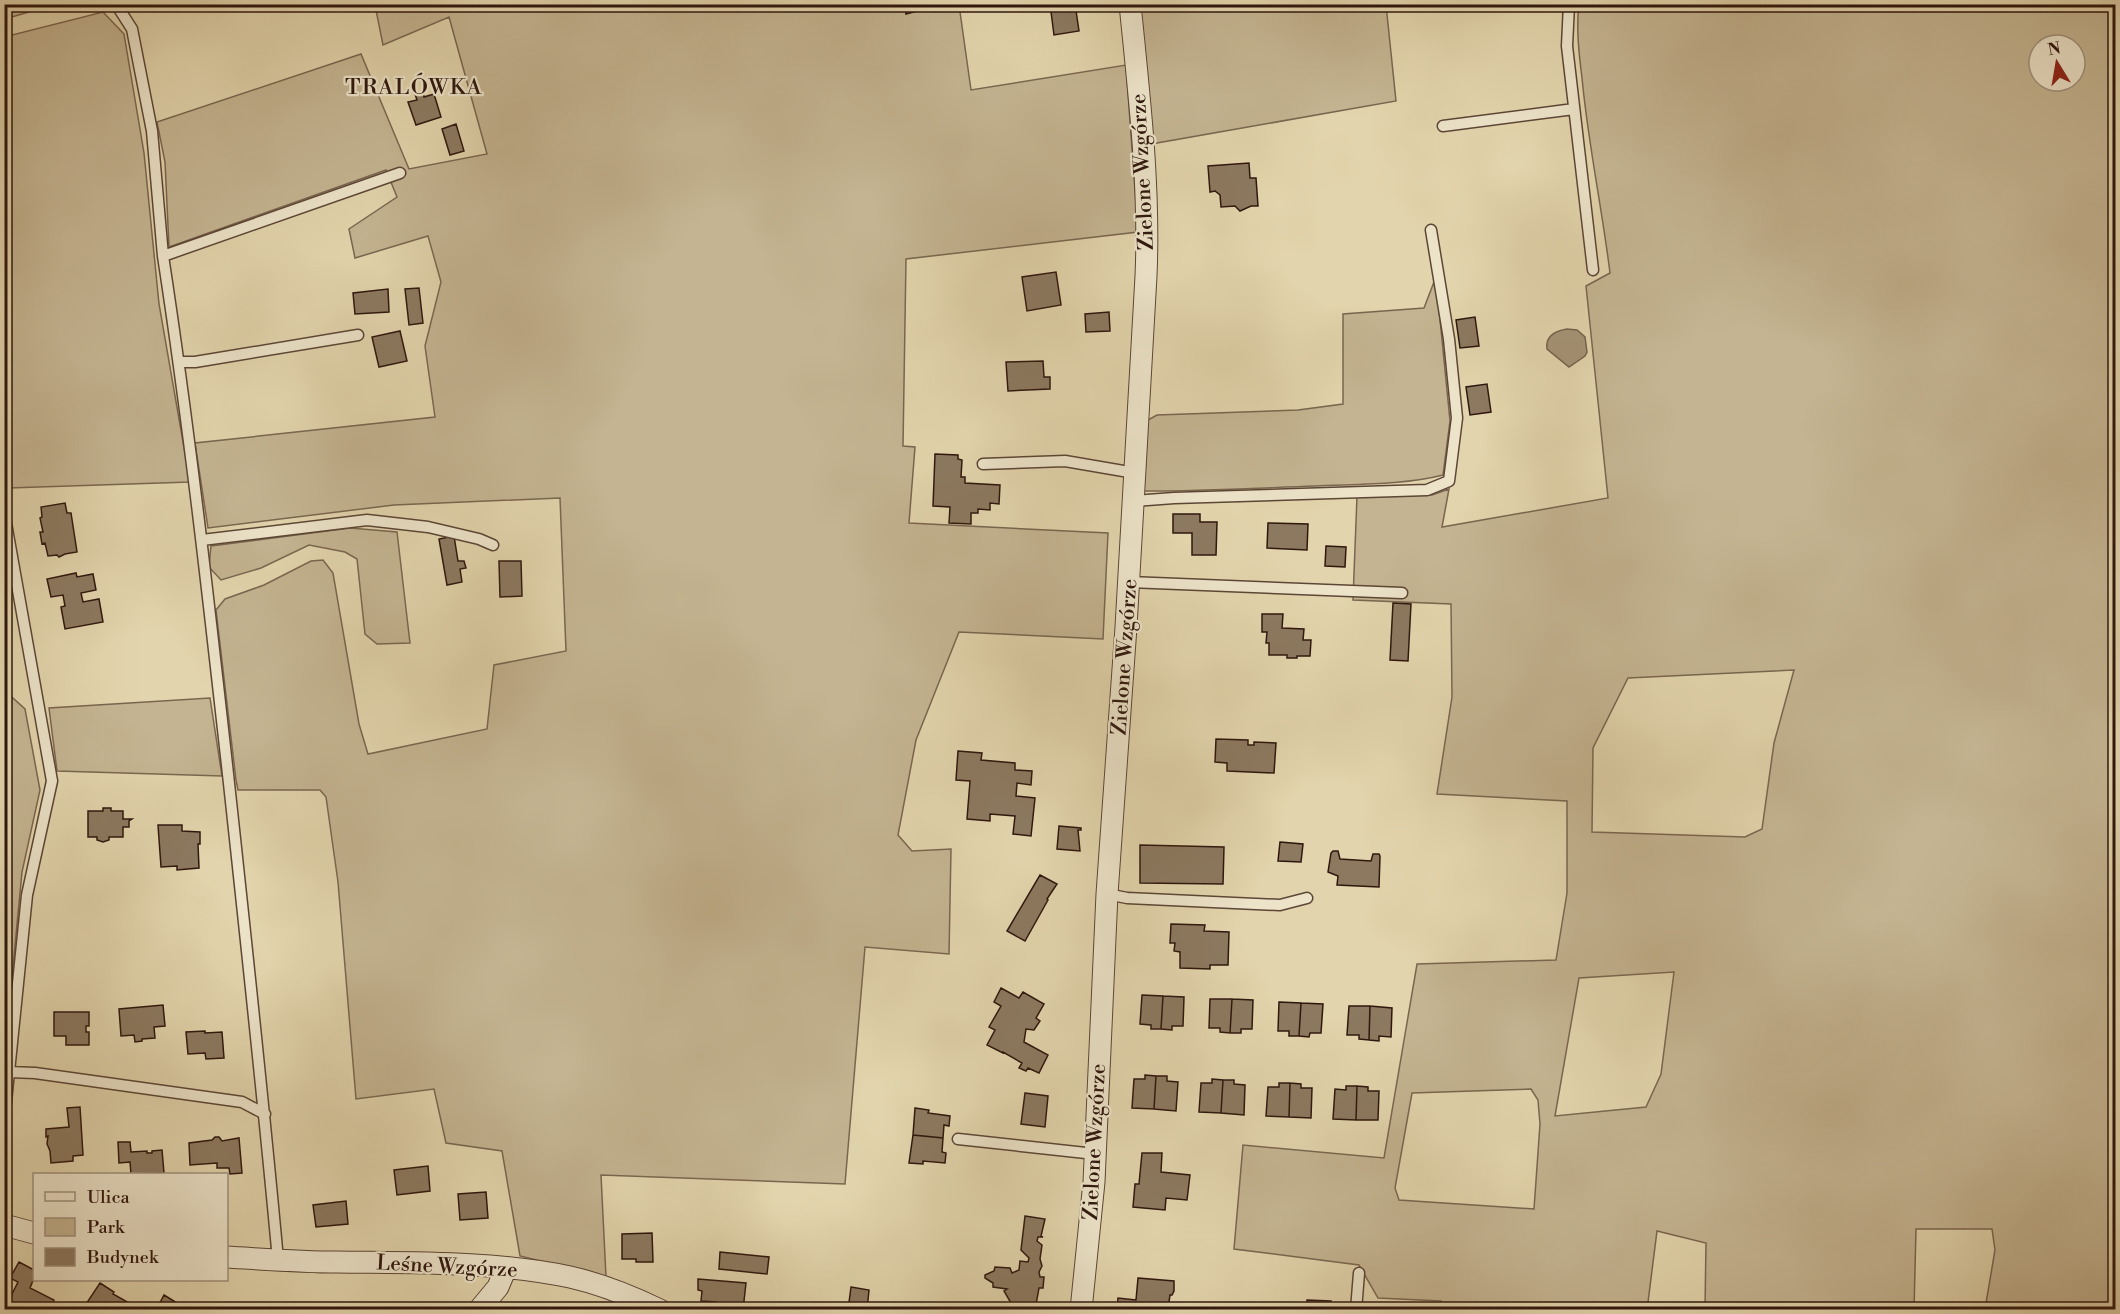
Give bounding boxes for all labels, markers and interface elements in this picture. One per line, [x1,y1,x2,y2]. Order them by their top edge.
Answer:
north arrow [2027,33,2087,93]
text: N [2046,38,2063,60]
district label: TRALÓWKA [345,72,483,101]
street label: Zielone Wzgórze [1126,93,1160,251]
street label: Zielone Wzgórze [1107,578,1143,736]
street label: Zielone Wzgórze [1078,1063,1112,1221]
legend [33,1173,228,1281]
text: Ulica [87,1186,131,1209]
text: Park [87,1216,126,1239]
text: Budynek [86,1246,160,1269]
street label: Leśne Wzgórze [376,1250,518,1284]

